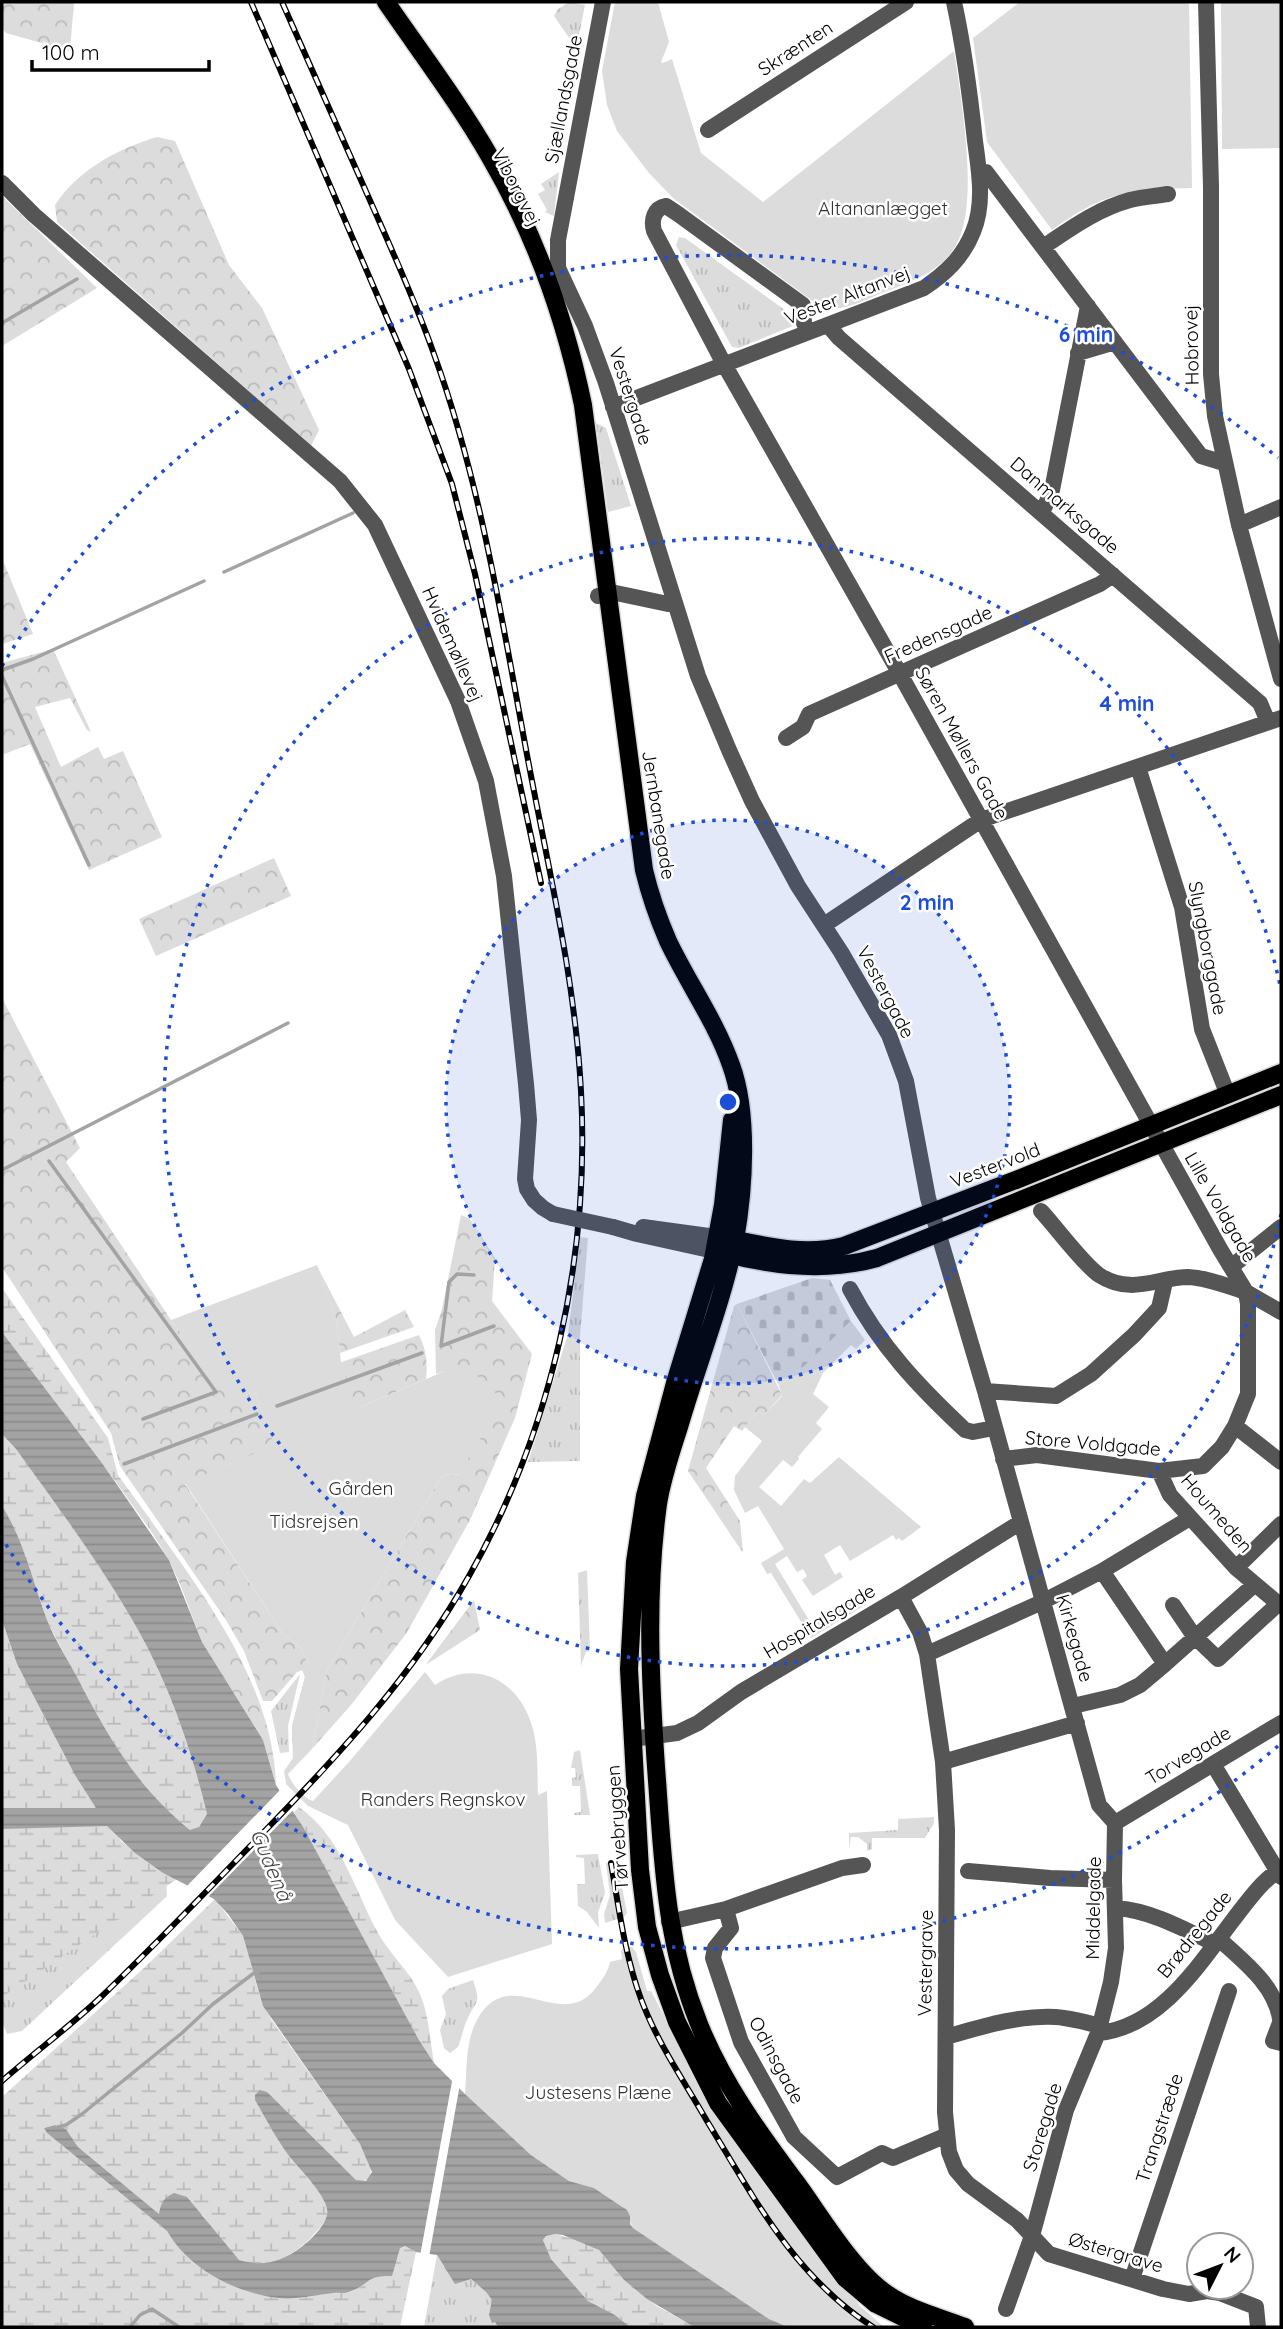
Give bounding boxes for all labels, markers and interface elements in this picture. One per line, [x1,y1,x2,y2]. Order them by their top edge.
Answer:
street label: Skrænten [753,15,837,81]
scale bar [32,28,208,72]
street label: Sjællandsgade [539,33,587,165]
text: 100 m [42,39,100,65]
street label: Viborgvej [487,144,547,230]
park label: Altananlægget [818,196,948,220]
street label: Vester Altanvej [781,260,913,330]
street label: Hobrovej [1178,304,1204,386]
text: 6 min [1059,321,1113,347]
street label: Vestergade [604,344,658,448]
street label: Danmarksgade [1005,451,1125,559]
street label: Hvidemøllevej [417,583,489,705]
street label: Fredensgade [880,599,996,669]
street label: Søren Møllers Gade [910,662,1014,824]
text: 4 min [1099,690,1155,716]
street label: Jernbanegade [637,749,681,881]
street label: Slyngborggade [1183,879,1233,1017]
text: 2 min [900,889,954,915]
street label: Vestergade [852,942,920,1042]
centre of rings [716,1090,740,1114]
street label: Vestervold [947,1137,1043,1193]
street label: Lille Voldgade [1180,1148,1262,1266]
street label: Store Voldgade [1024,1425,1162,1461]
street label: Houmeden [1176,1468,1258,1558]
park label: Gården [328,1476,394,1500]
park label: Tidsrejsen [269,1509,359,1533]
street label: Hospitalsgade [759,1578,879,1664]
street label: Kirkegade [1051,1591,1099,1685]
street label: Torvegade [1141,1720,1235,1790]
street label: Tørvebryggen [601,1764,633,1892]
park label: Randers Regnskov [360,1787,526,1811]
water label: Gudenå [245,1825,299,1906]
street label: Middelgade [1080,1856,1106,1960]
street label: Brødregade [1151,1885,1237,1983]
street label: Vestergrave [912,1909,938,2017]
street label: Odinsgade [744,2012,810,2108]
street label: Trangstræde [1130,2070,1188,2186]
park label: Justesens Plæne [525,2080,671,2104]
street label: Storegade [1017,2080,1067,2174]
street label: Østergrave [1066,2226,1166,2278]
north arrow [1185,2231,1255,2301]
text: N [1219,2241,1246,2268]

